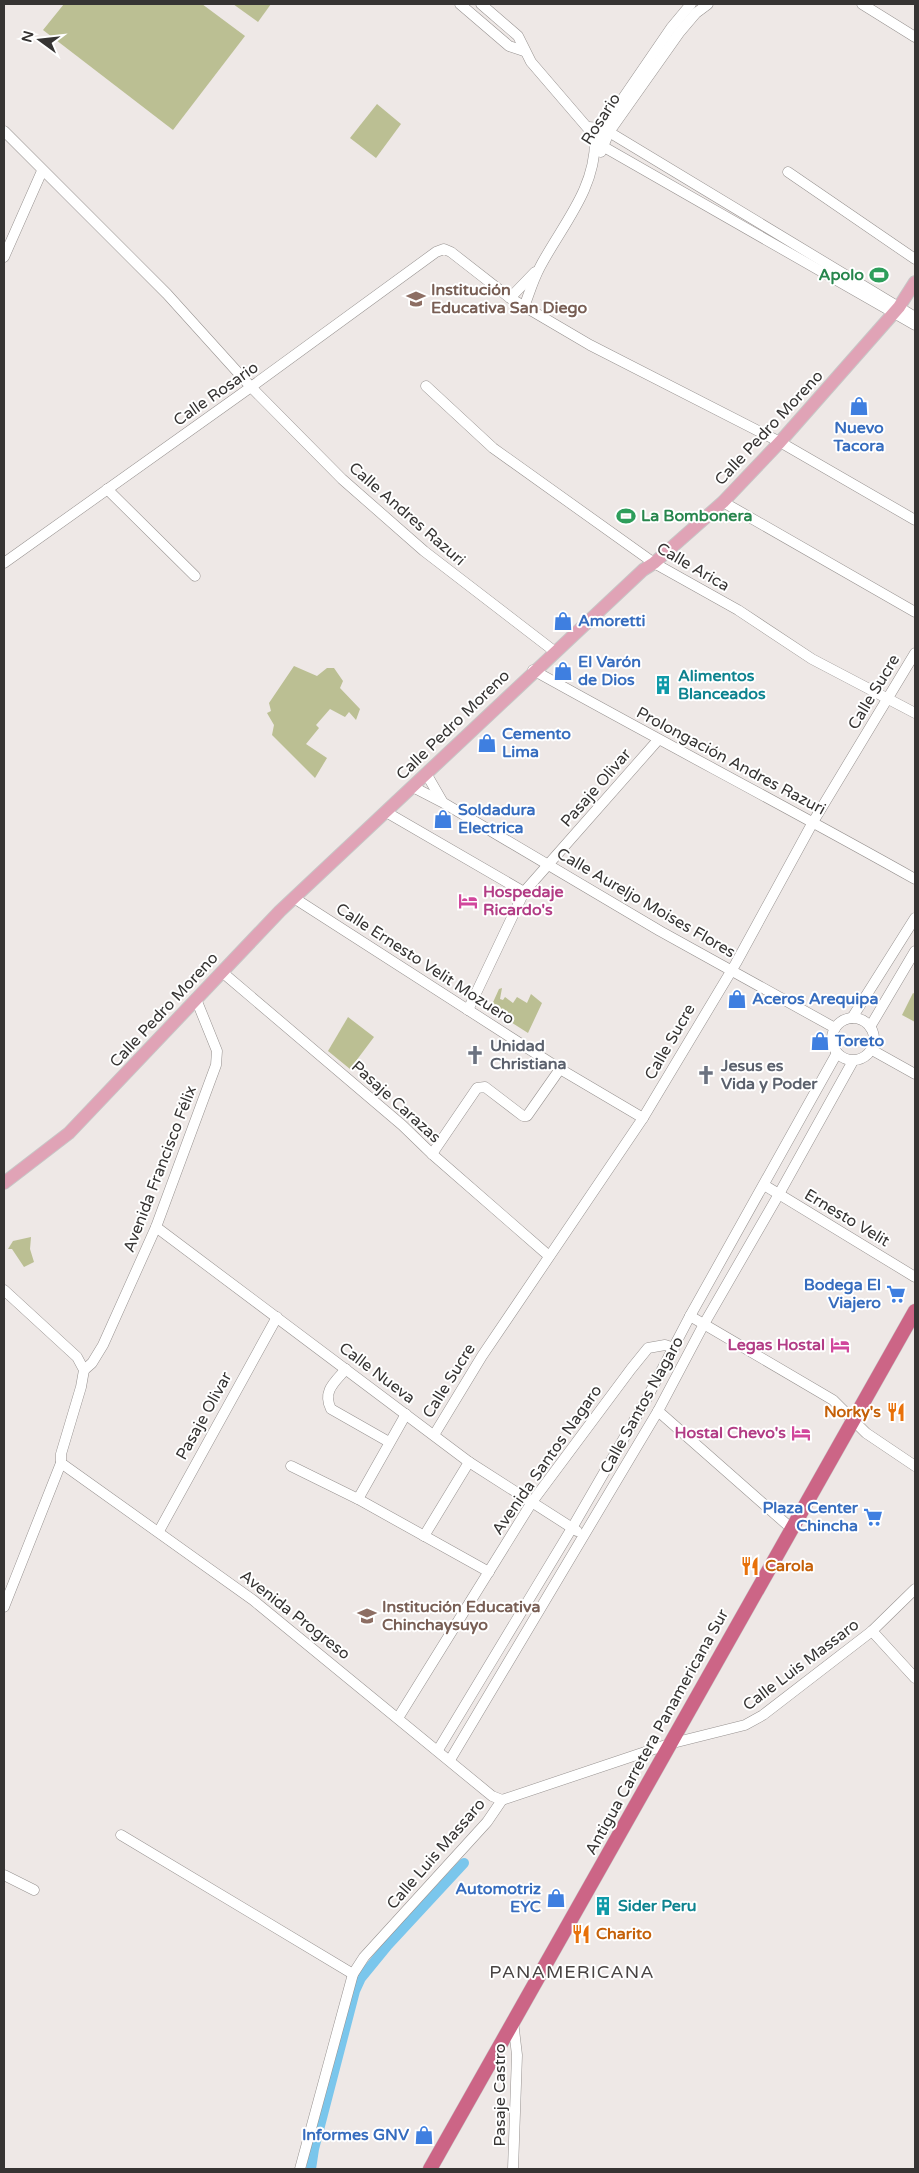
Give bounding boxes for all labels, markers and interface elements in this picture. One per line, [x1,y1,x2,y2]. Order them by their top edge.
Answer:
north arrow [15,15,65,65]
text: N [18,29,38,44]
street label: Rosario [577,89,625,149]
sports icon: Apolo [868,264,890,286]
place label: Apolo [819,265,864,285]
place label: Institución Educativa San Diego [431,280,588,318]
school or university icon: Institución Educativa San Diego [405,288,427,310]
street label: Calle Rosario [170,357,262,431]
street label: Calle Pedro Moreno [710,366,828,490]
shop icon: Nuevo Tacora [848,395,870,417]
place label: Nuevo Tacora [833,418,884,456]
street label: Calle Andres Razuri [345,458,469,570]
sports icon: La Bombonera [615,505,637,527]
place label: La Bombonera [641,506,753,526]
street label: Calle Arica [653,538,733,596]
shop icon: Amoretti [552,610,574,632]
place label: Amoretti [578,611,645,631]
street label: Calle Sucre [844,651,904,733]
place label: El Varón de Dios [578,652,641,690]
shop icon: El Varón de Dios [552,660,574,682]
street label: Calle Pedro Moreno [392,666,514,784]
place label: Alimentos Blanceados [678,666,766,704]
building icon: Alimentos Blanceados [652,674,674,696]
street label: Prolongación Andres Razuri [633,702,829,820]
place label: Cemento Lima [502,724,571,762]
shop icon: Cemento Lima [476,732,498,754]
street label: Pasaje Olivar [556,744,636,831]
place label: Soldadura Electrica [458,800,536,838]
shop icon: Soldadura Electrica [432,808,454,830]
street label: Calle Aureljo Moises Flores [553,844,739,962]
place label: Hospedaje Ricardo's [483,882,564,920]
hotel icon: Hospedaje Ricardo's [457,890,479,912]
street label: Calle Ernesto Velit Mozuero [332,899,518,1029]
street label: Calle Pedro Moreno [105,948,223,1072]
shop icon: Aceros Arequipa [726,988,748,1010]
place label: Aceros Arequipa [752,989,878,1009]
street label: Calle Sucre [640,1001,700,1083]
shop icon: Toreto [809,1030,831,1052]
place label: Toreto [834,1031,884,1051]
place label: Unidad Christiana [490,1036,566,1074]
church icon: Unidad Christiana [464,1044,486,1066]
place label: Jesus es Vida y Poder [720,1056,818,1094]
street label: Pasaje Carazas [347,1057,445,1147]
church icon: Jesus es Vida y Poder [695,1064,717,1086]
street label: Avenida Francisco Félix [119,1083,201,1255]
street label: Ernesto Velit [801,1185,893,1251]
place label: Bodega El Viajero [804,1275,881,1313]
supermarket icon: Bodega El Viajero [885,1283,907,1305]
street label: Calle Santos Nagaro [596,1333,688,1477]
hotel icon: Legas Hostal [829,1334,851,1356]
place label: Legas Hostal [728,1335,825,1355]
street label: Calle Nueva [335,1338,419,1408]
street label: Calle Sucre [418,1340,480,1422]
street label: Pasaje Olivar [172,1368,237,1464]
street label: Avenida Santos Nagaro [488,1381,606,1539]
restaurant icon: Norky's [885,1401,907,1423]
place label: Norky's [824,1402,881,1422]
hotel icon: Hostal Chevo's [790,1422,812,1444]
place label: Hostal Chevo's [675,1423,786,1443]
place label: Plaza Center Chincha [763,1498,859,1536]
supermarket icon: Plaza Center Chincha [862,1506,884,1528]
restaurant icon: Carola [739,1555,761,1577]
place label: Carola [765,1556,814,1576]
street label: Avenida Progreso [236,1566,354,1664]
place label: Institución Educativa Chinchaysuyo [382,1597,540,1635]
school or university icon: Institución Educativa Chinchaysuyo [356,1605,378,1627]
street label: Antigua Carretera Panamericana Sur [581,1605,734,1858]
street label: Calle Luis Massaro [739,1615,863,1715]
street label: Calle Luis Massaro [382,1794,490,1914]
place label: Automotriz EYC [455,1879,541,1917]
shop icon: Automotriz EYC [545,1887,567,1909]
building icon: Sider Peru [592,1895,614,1917]
place label: Sider Peru [618,1896,697,1916]
restaurant icon: Charito [570,1923,592,1945]
place label: Charito [596,1924,652,1944]
district label: PANAMERICANA [489,1961,655,1983]
street label: Pasaje Castro [490,2044,510,2146]
shop icon: Informes GNV [413,2124,435,2146]
place label: Informes GNV [302,2125,410,2145]

